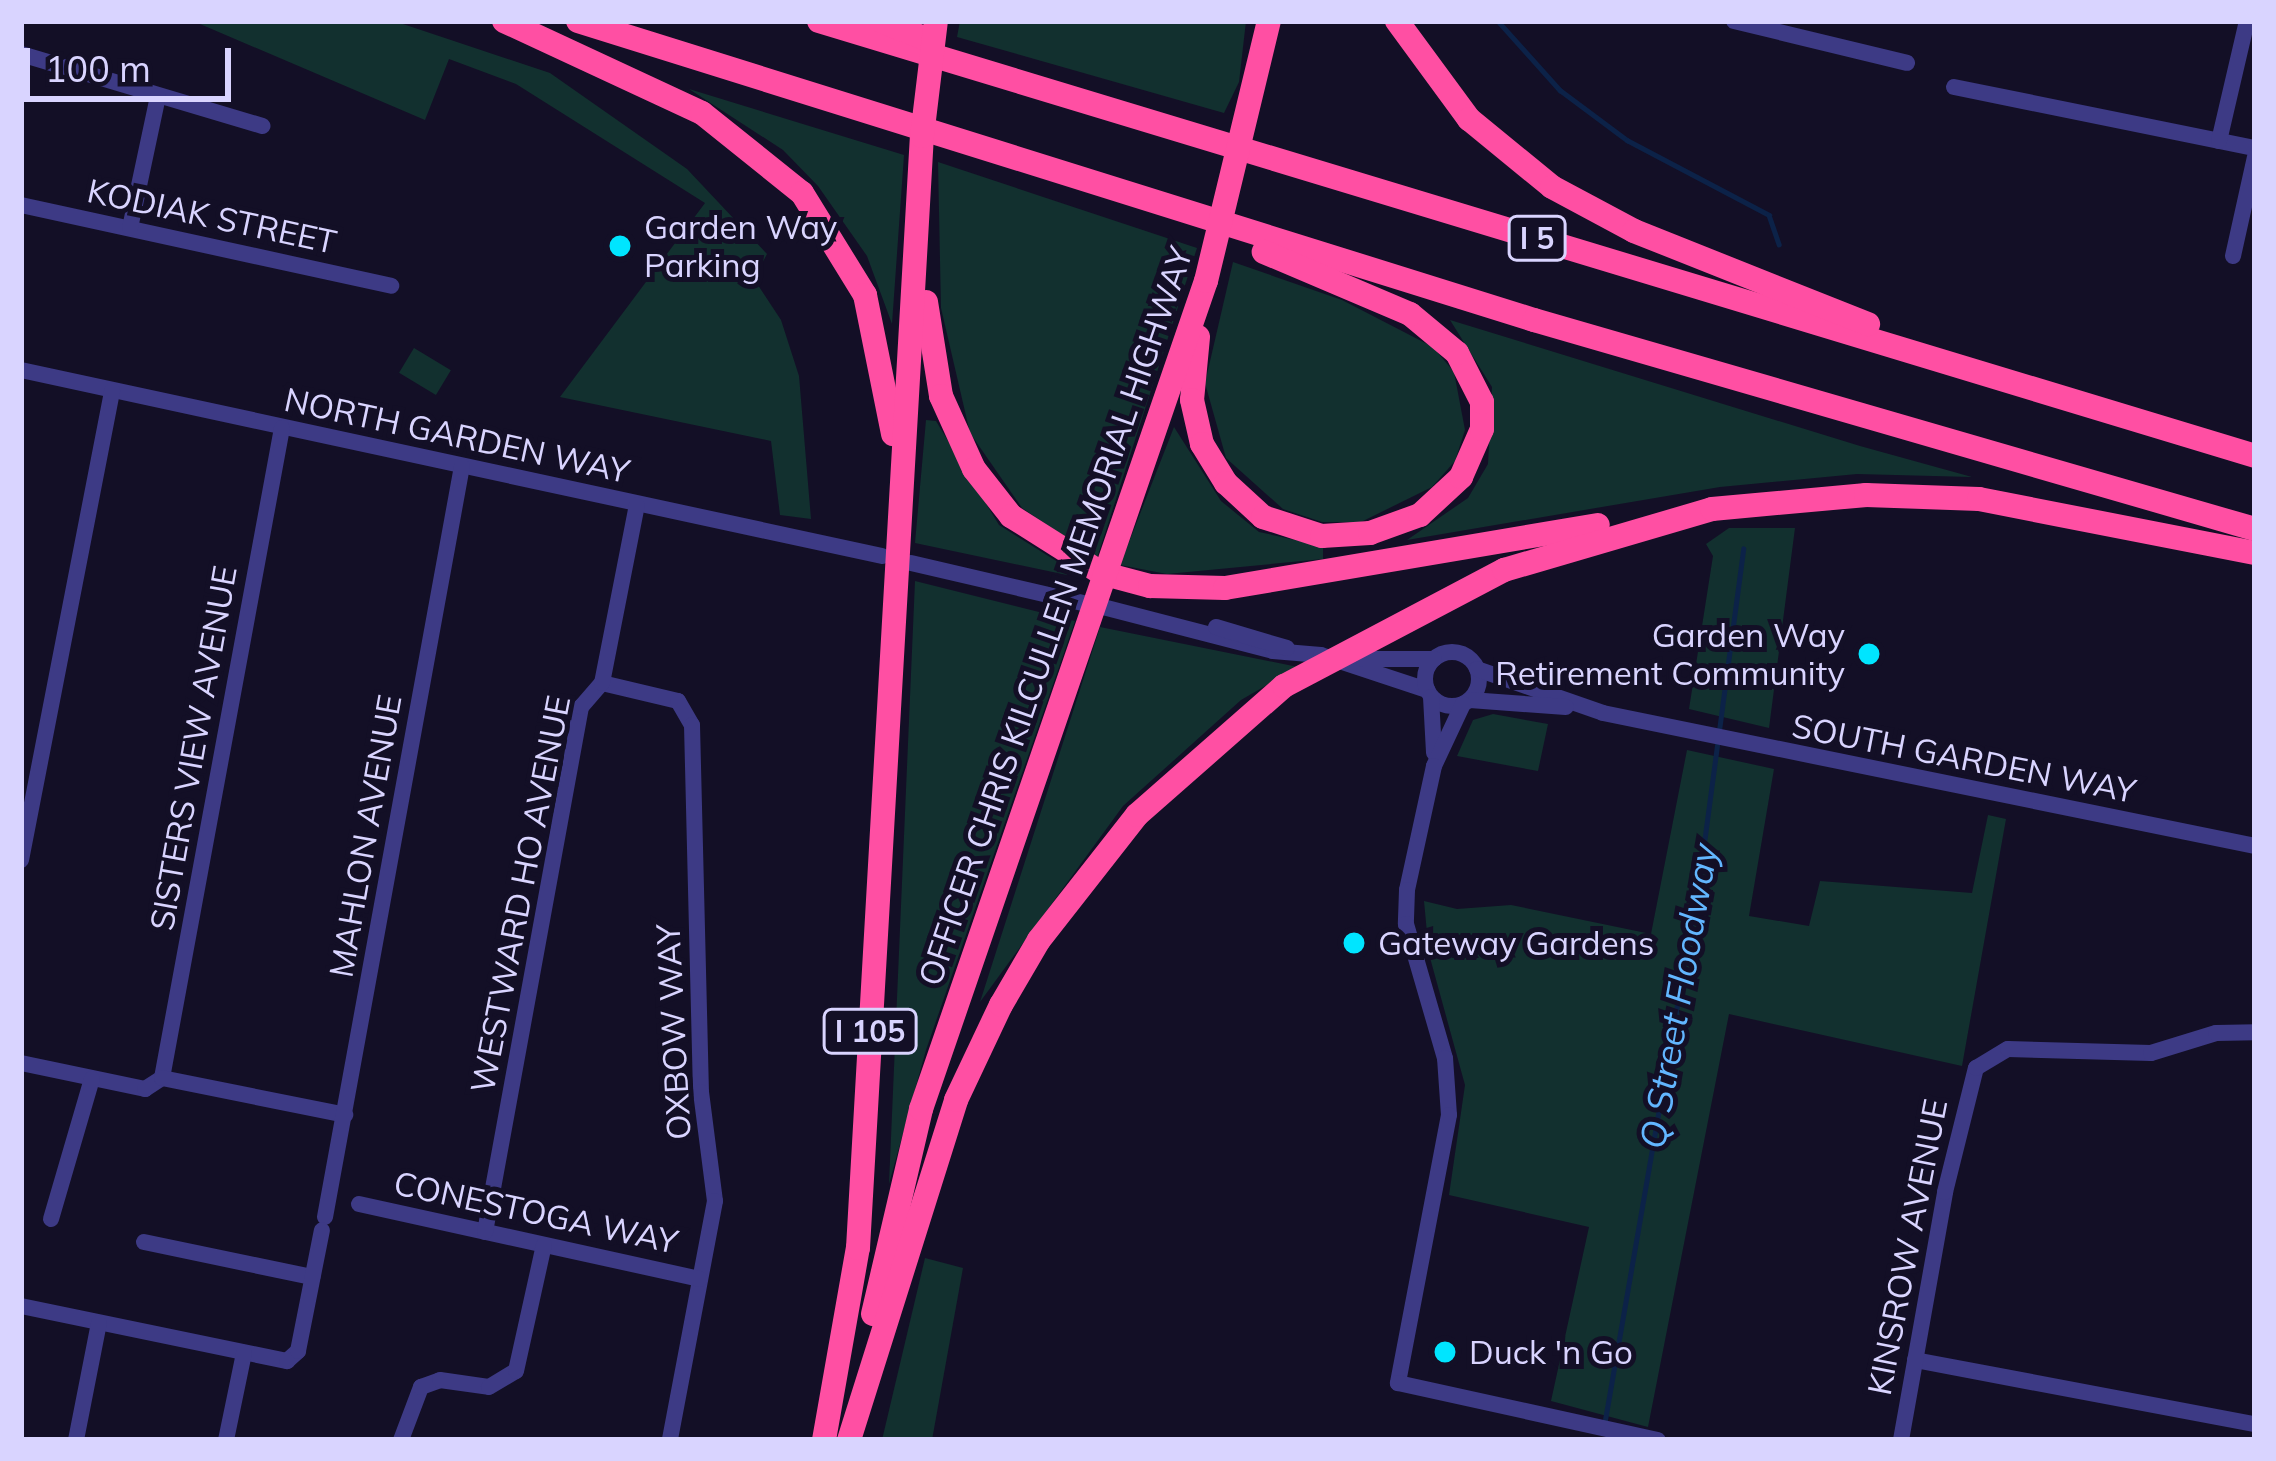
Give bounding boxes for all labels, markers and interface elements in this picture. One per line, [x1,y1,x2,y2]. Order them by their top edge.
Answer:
scale bar [30,24,237,98]
text: 100 m [45,46,151,91]
street label: KODIAK STREET [84,170,340,262]
place label: Garden Way Parking [644,207,837,285]
road number: I 5 [1507,214,1567,262]
marker: Garden Way Parking [607,233,633,259]
street label: OFFICER CHRIS KILCULLEN MEMORIAL HIGHWAY [910,242,1200,990]
street label: NORTH GARDEN WAY [281,379,633,491]
street label: SISTERS VIEW AVENUE [141,563,245,933]
place label: Garden Way Retirement Community [1495,615,1845,693]
marker: Garden Way Retirement Community [1856,641,1882,667]
street label: MAHLON AVENUE [321,692,409,980]
street label: WESTWARD HO AVENUE [462,692,578,1096]
street label: SOUTH GARDEN WAY [1789,705,2139,811]
water label: Q Street Floodway [1630,840,1726,1152]
street label: OXBOW WAY [648,923,698,1141]
place label: Gateway Gardens [1378,923,1654,963]
marker: Gateway Gardens [1341,930,1367,956]
road number: I 105 [822,1007,918,1055]
street label: KINSROW AVENUE [1859,1096,1955,1398]
street label: CONESTOGA WAY [390,1163,682,1261]
place label: Duck 'n Go [1469,1332,1633,1372]
marker: Duck 'n Go [1432,1339,1458,1365]

